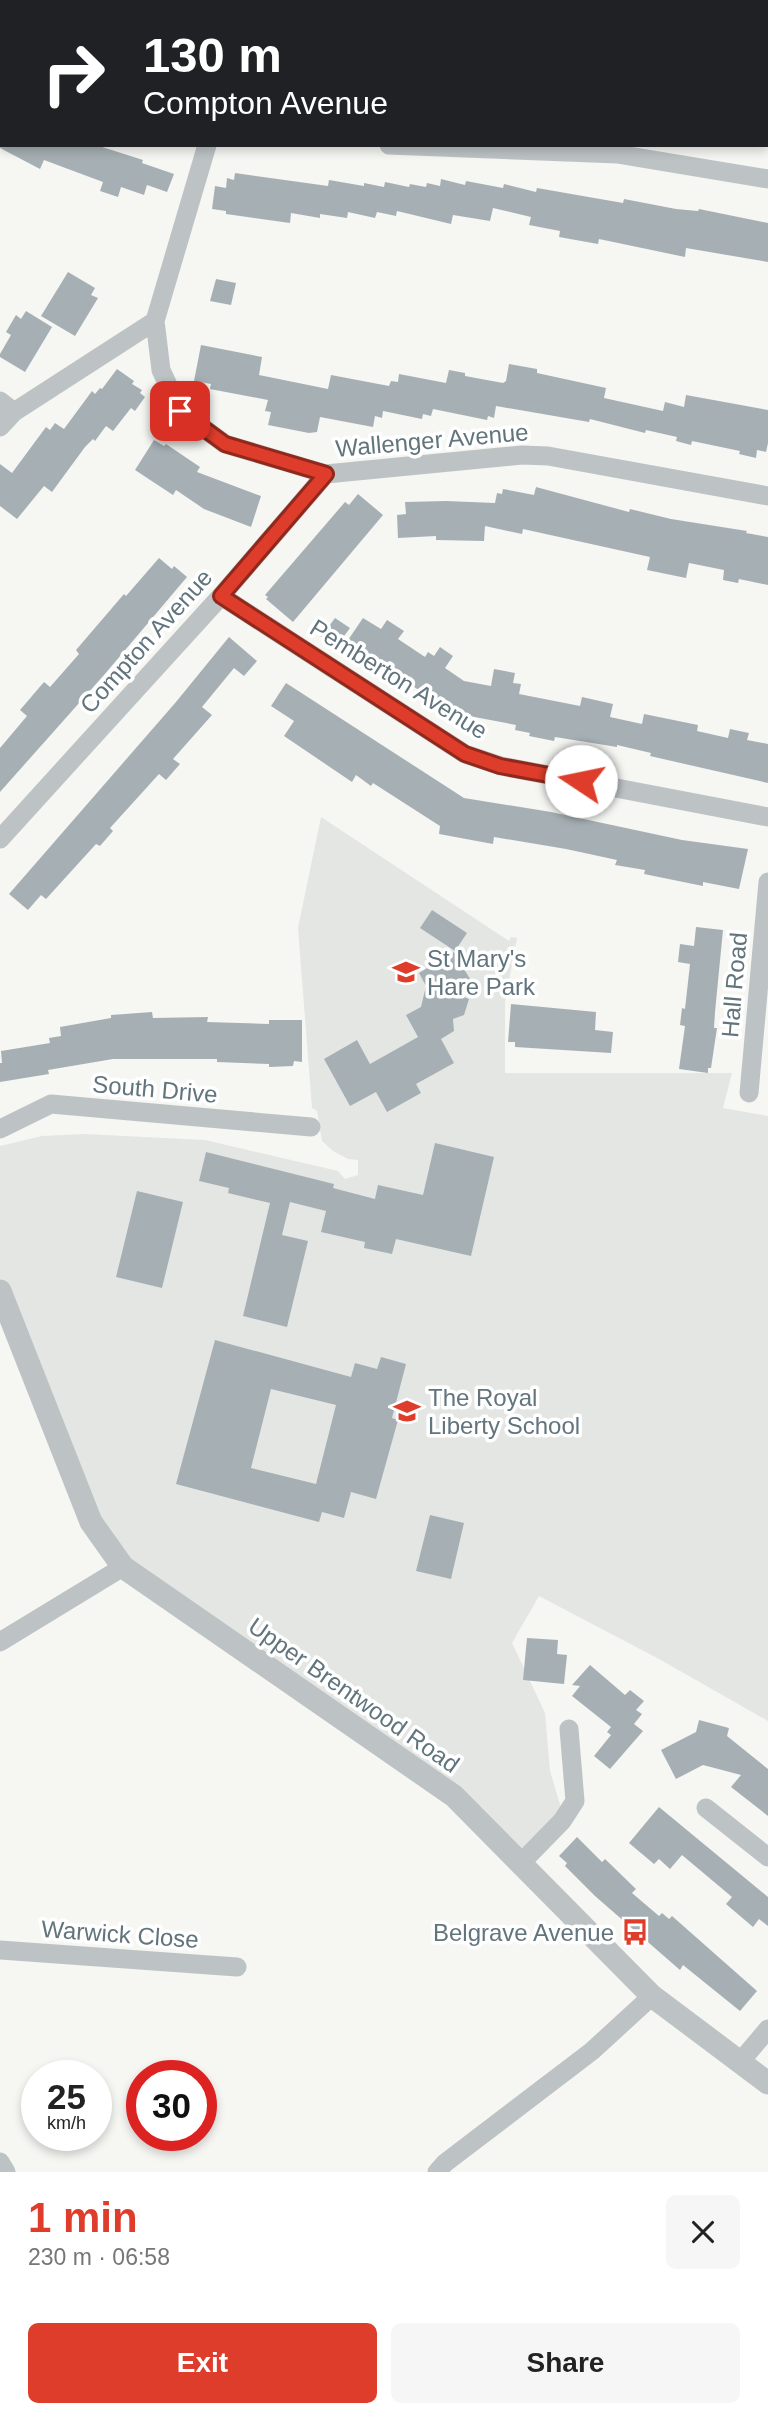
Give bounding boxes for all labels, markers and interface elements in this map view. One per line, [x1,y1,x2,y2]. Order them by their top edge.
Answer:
icon: right [28,28,119,119]
text: 130 m [143,28,282,82]
text: Compton Avenue [143,85,388,121]
pin [150,381,210,441]
icon: arrive [161,392,199,430]
street label: Wallenger Avenue [334,418,530,462]
street label: Compton Avenue [75,564,217,718]
street label: Pemberton Avenue [305,614,493,744]
position arrow [544,744,618,818]
street label: Hall Road [716,931,752,1039]
place label: St Mary's Hare Park [427,945,536,1000]
school or university icon: St Mary's Hare Park [391,957,421,987]
street label: South Drive [91,1070,219,1108]
place label: The Royal Liberty School [428,1384,580,1439]
school or university icon: The Royal Liberty School [392,1396,422,1426]
street label: Upper Brentwood Road [244,1612,464,1778]
street label: Warwick Close [40,1915,200,1953]
bus stop icon: Belgrave Avenue [620,1917,650,1947]
place label: Belgrave Avenue [433,1919,614,1946]
speed limit sign: 30 [126,2060,217,2151]
text: 25 [47,2077,86,2116]
text: km/h [47,2113,86,2133]
text: 1 min [28,2194,138,2241]
button: close [666,2195,740,2269]
text: 230 m · 06:58 [28,2244,170,2270]
button: Exit [28,2323,377,2403]
button: Share [391,2323,740,2403]

